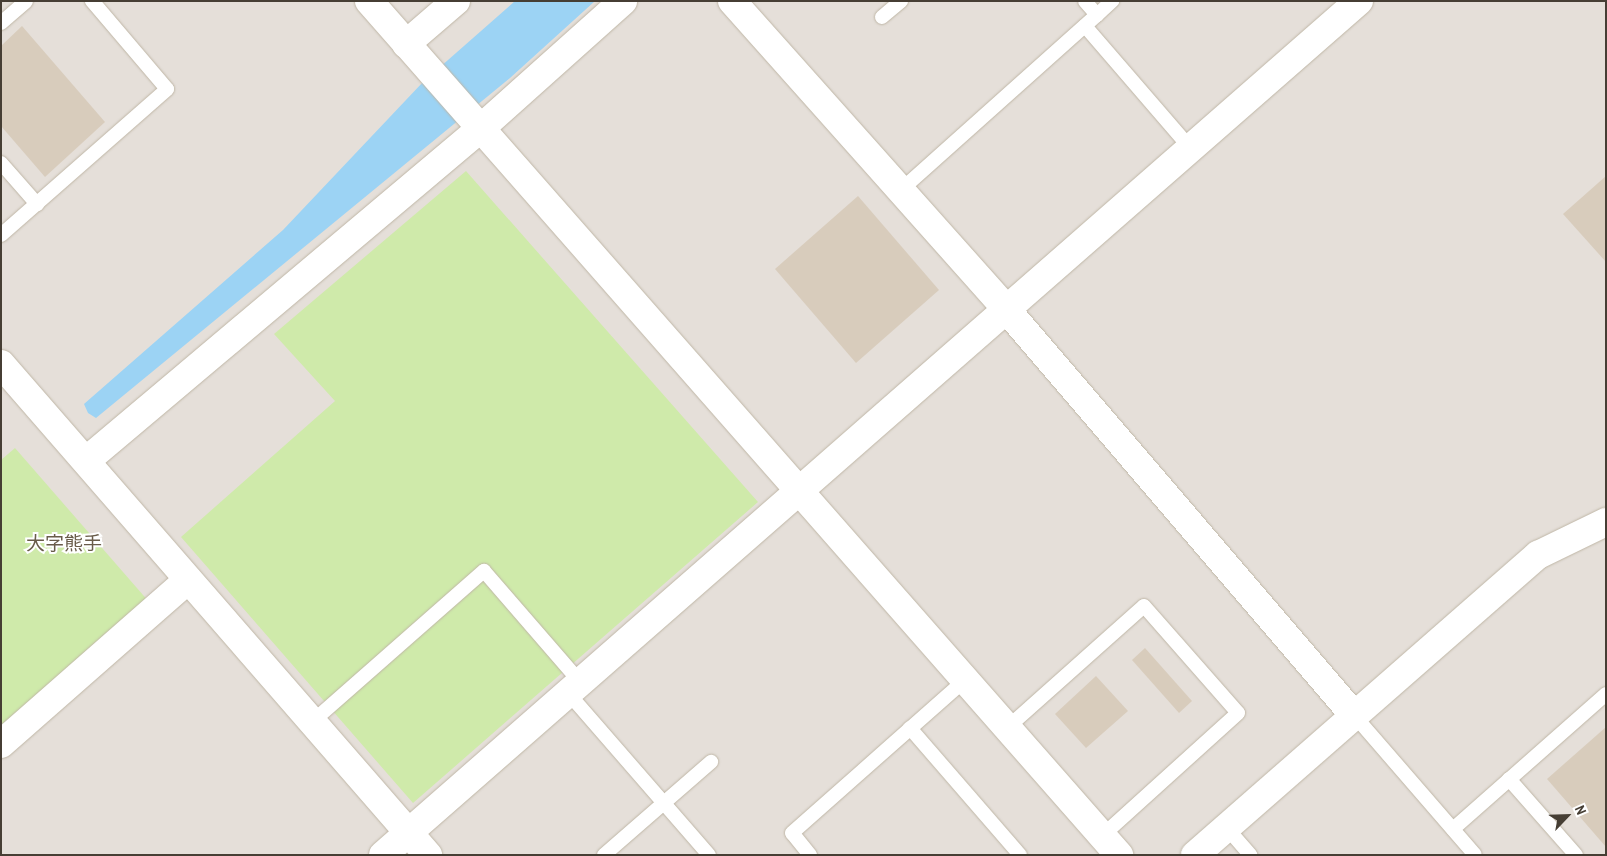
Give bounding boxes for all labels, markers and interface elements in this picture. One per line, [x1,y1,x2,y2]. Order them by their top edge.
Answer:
district label: 大字熊手 [26,533,102,555]
north arrow [1542,791,1592,841]
text: N [1571,802,1591,817]

